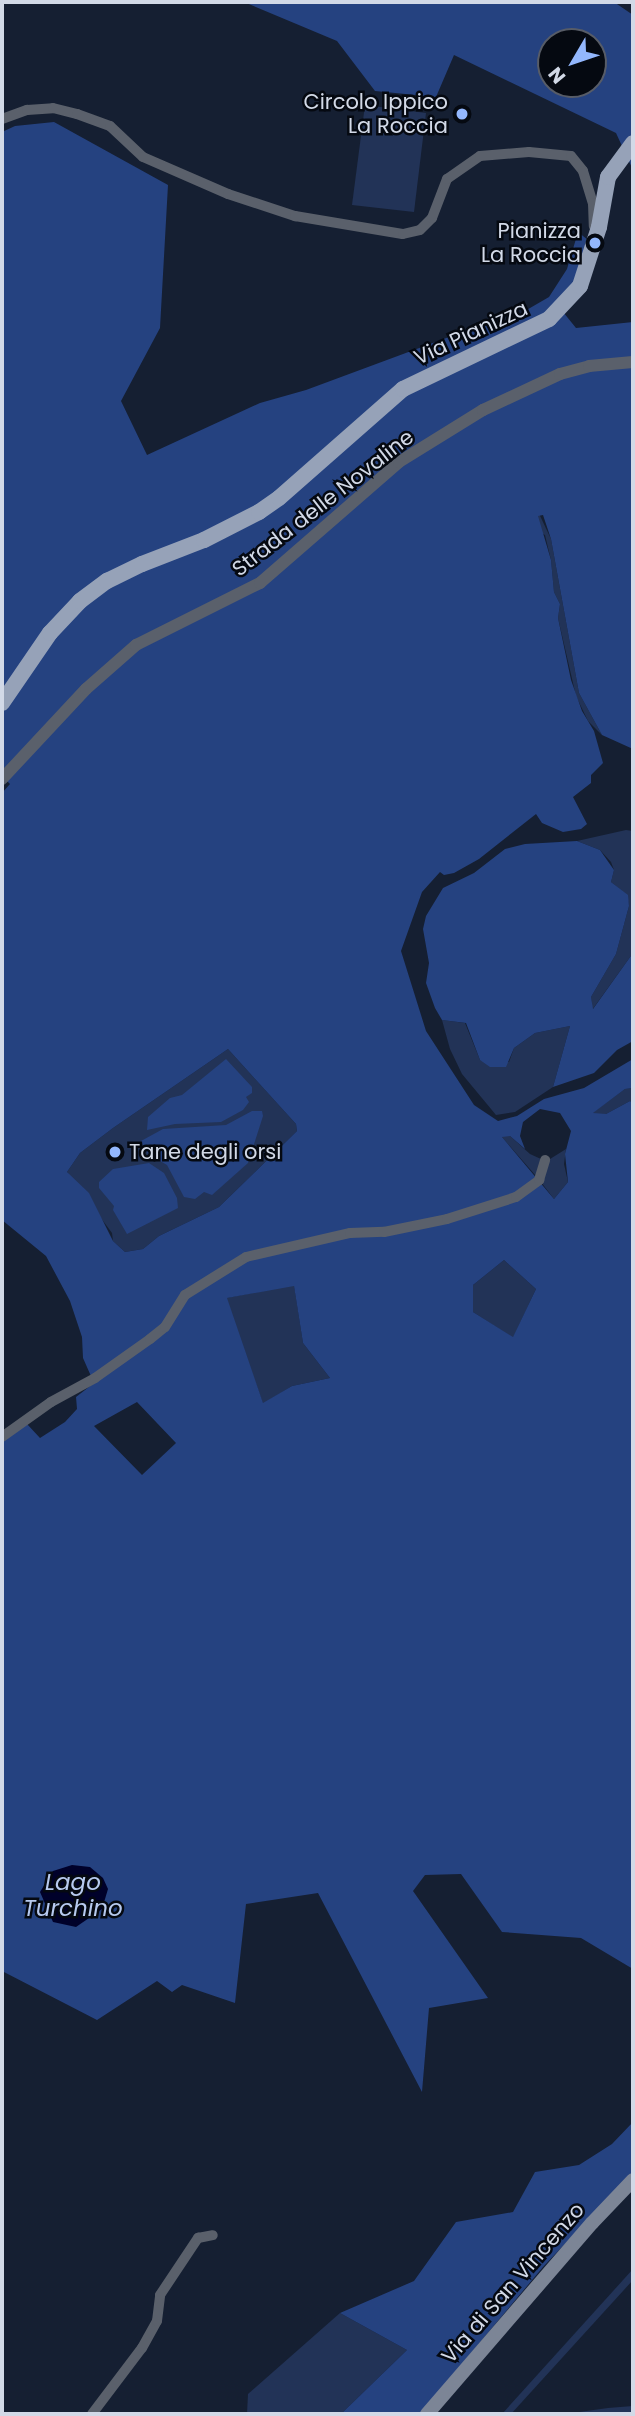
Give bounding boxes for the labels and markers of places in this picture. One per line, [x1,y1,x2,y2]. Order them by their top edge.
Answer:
place label: Circolo Ippico La Roccia [303,89,448,139]
marker: Circolo Ippico La Roccia [454,106,470,122]
place label: Pianizza La Roccia [481,218,581,268]
marker: Pianizza La Roccia [587,235,603,251]
place label: Tane degli orsi [129,1139,281,1165]
marker: Tane degli orsi [107,1144,123,1160]

